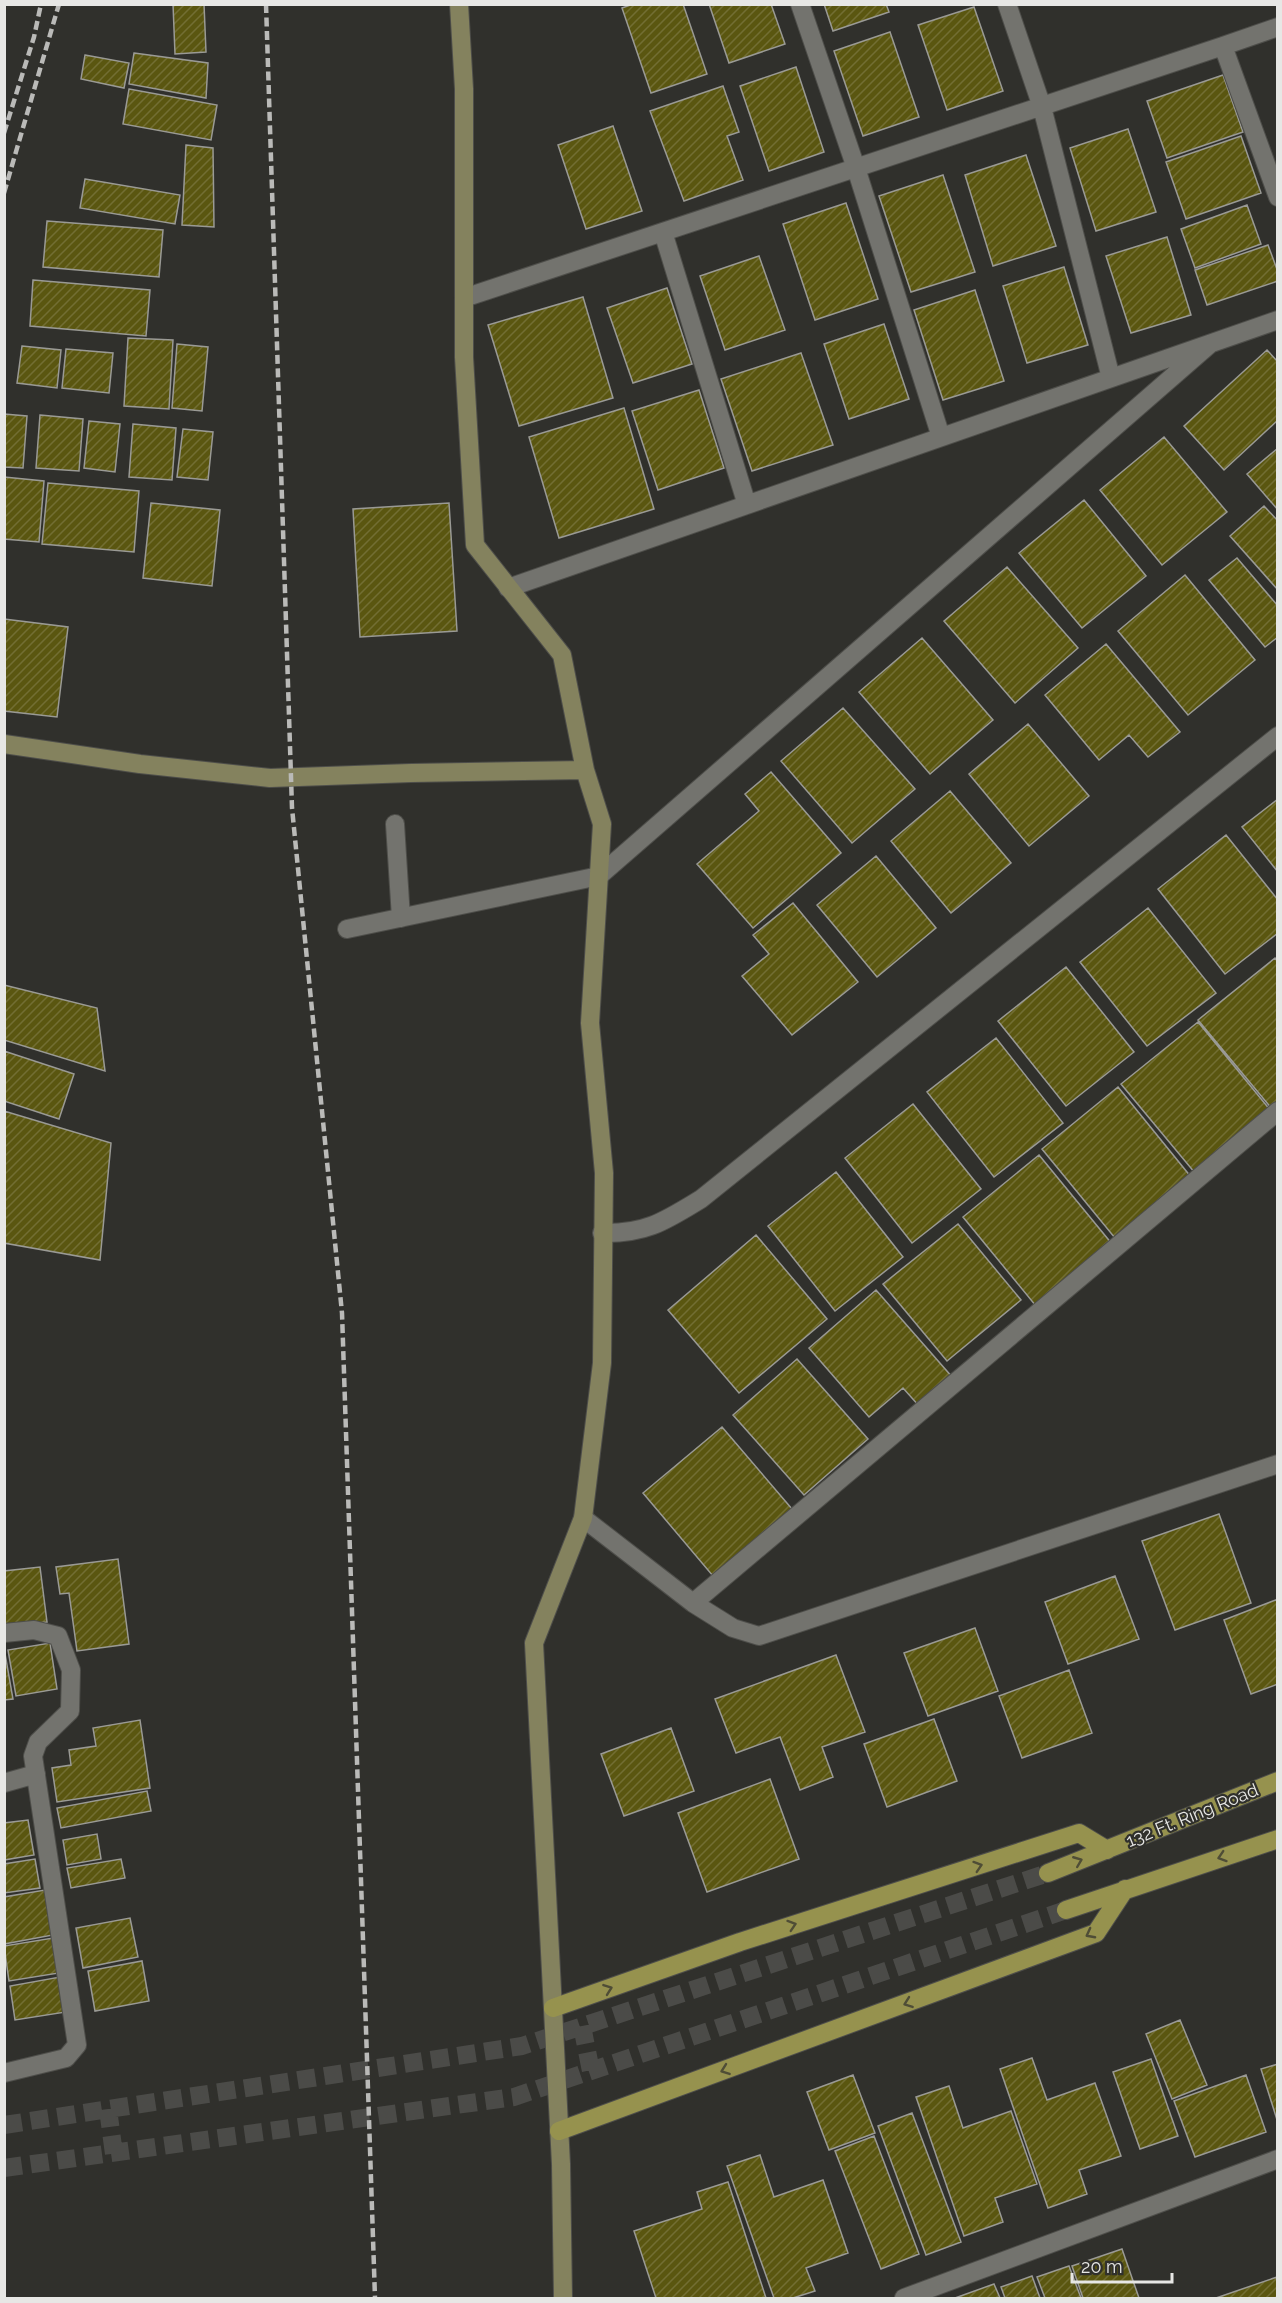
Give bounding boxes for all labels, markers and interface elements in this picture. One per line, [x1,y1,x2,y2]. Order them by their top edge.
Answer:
street label: 132 Ft. Ring Road [1123,1779,1261,1851]
one-way arrow [1217,1850,1228,1863]
one-way arrow [1072,1856,1082,1869]
one-way arrow [972,1860,983,1873]
one-way arrow [786,1920,797,1932]
one-way arrow [1085,1927,1096,1939]
one-way arrow [602,1983,613,1996]
one-way arrow [903,1995,914,2008]
one-way arrow [720,2063,731,2076]
scale bar [1072,2246,1172,2284]
text: 20 m [1081,2256,1123,2277]

